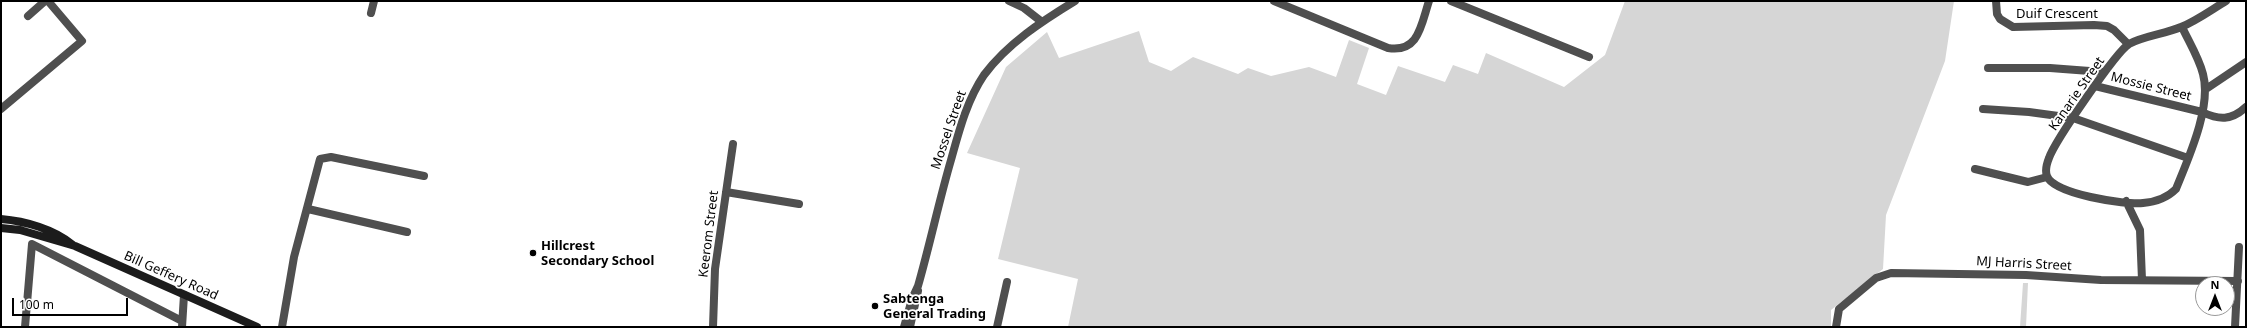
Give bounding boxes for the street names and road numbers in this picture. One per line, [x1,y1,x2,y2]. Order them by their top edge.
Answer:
street label: Duif Crescent [2016,6,2098,22]
street label: Kanarie Street [2046,54,2108,134]
street label: Mossie Street [2109,69,2193,105]
street label: Mossel Street [928,88,970,172]
street label: Keerom Street [696,190,722,278]
street label: Bill Geffery Road [121,248,221,304]
street label: MJ Harris Street [1976,254,2072,274]

